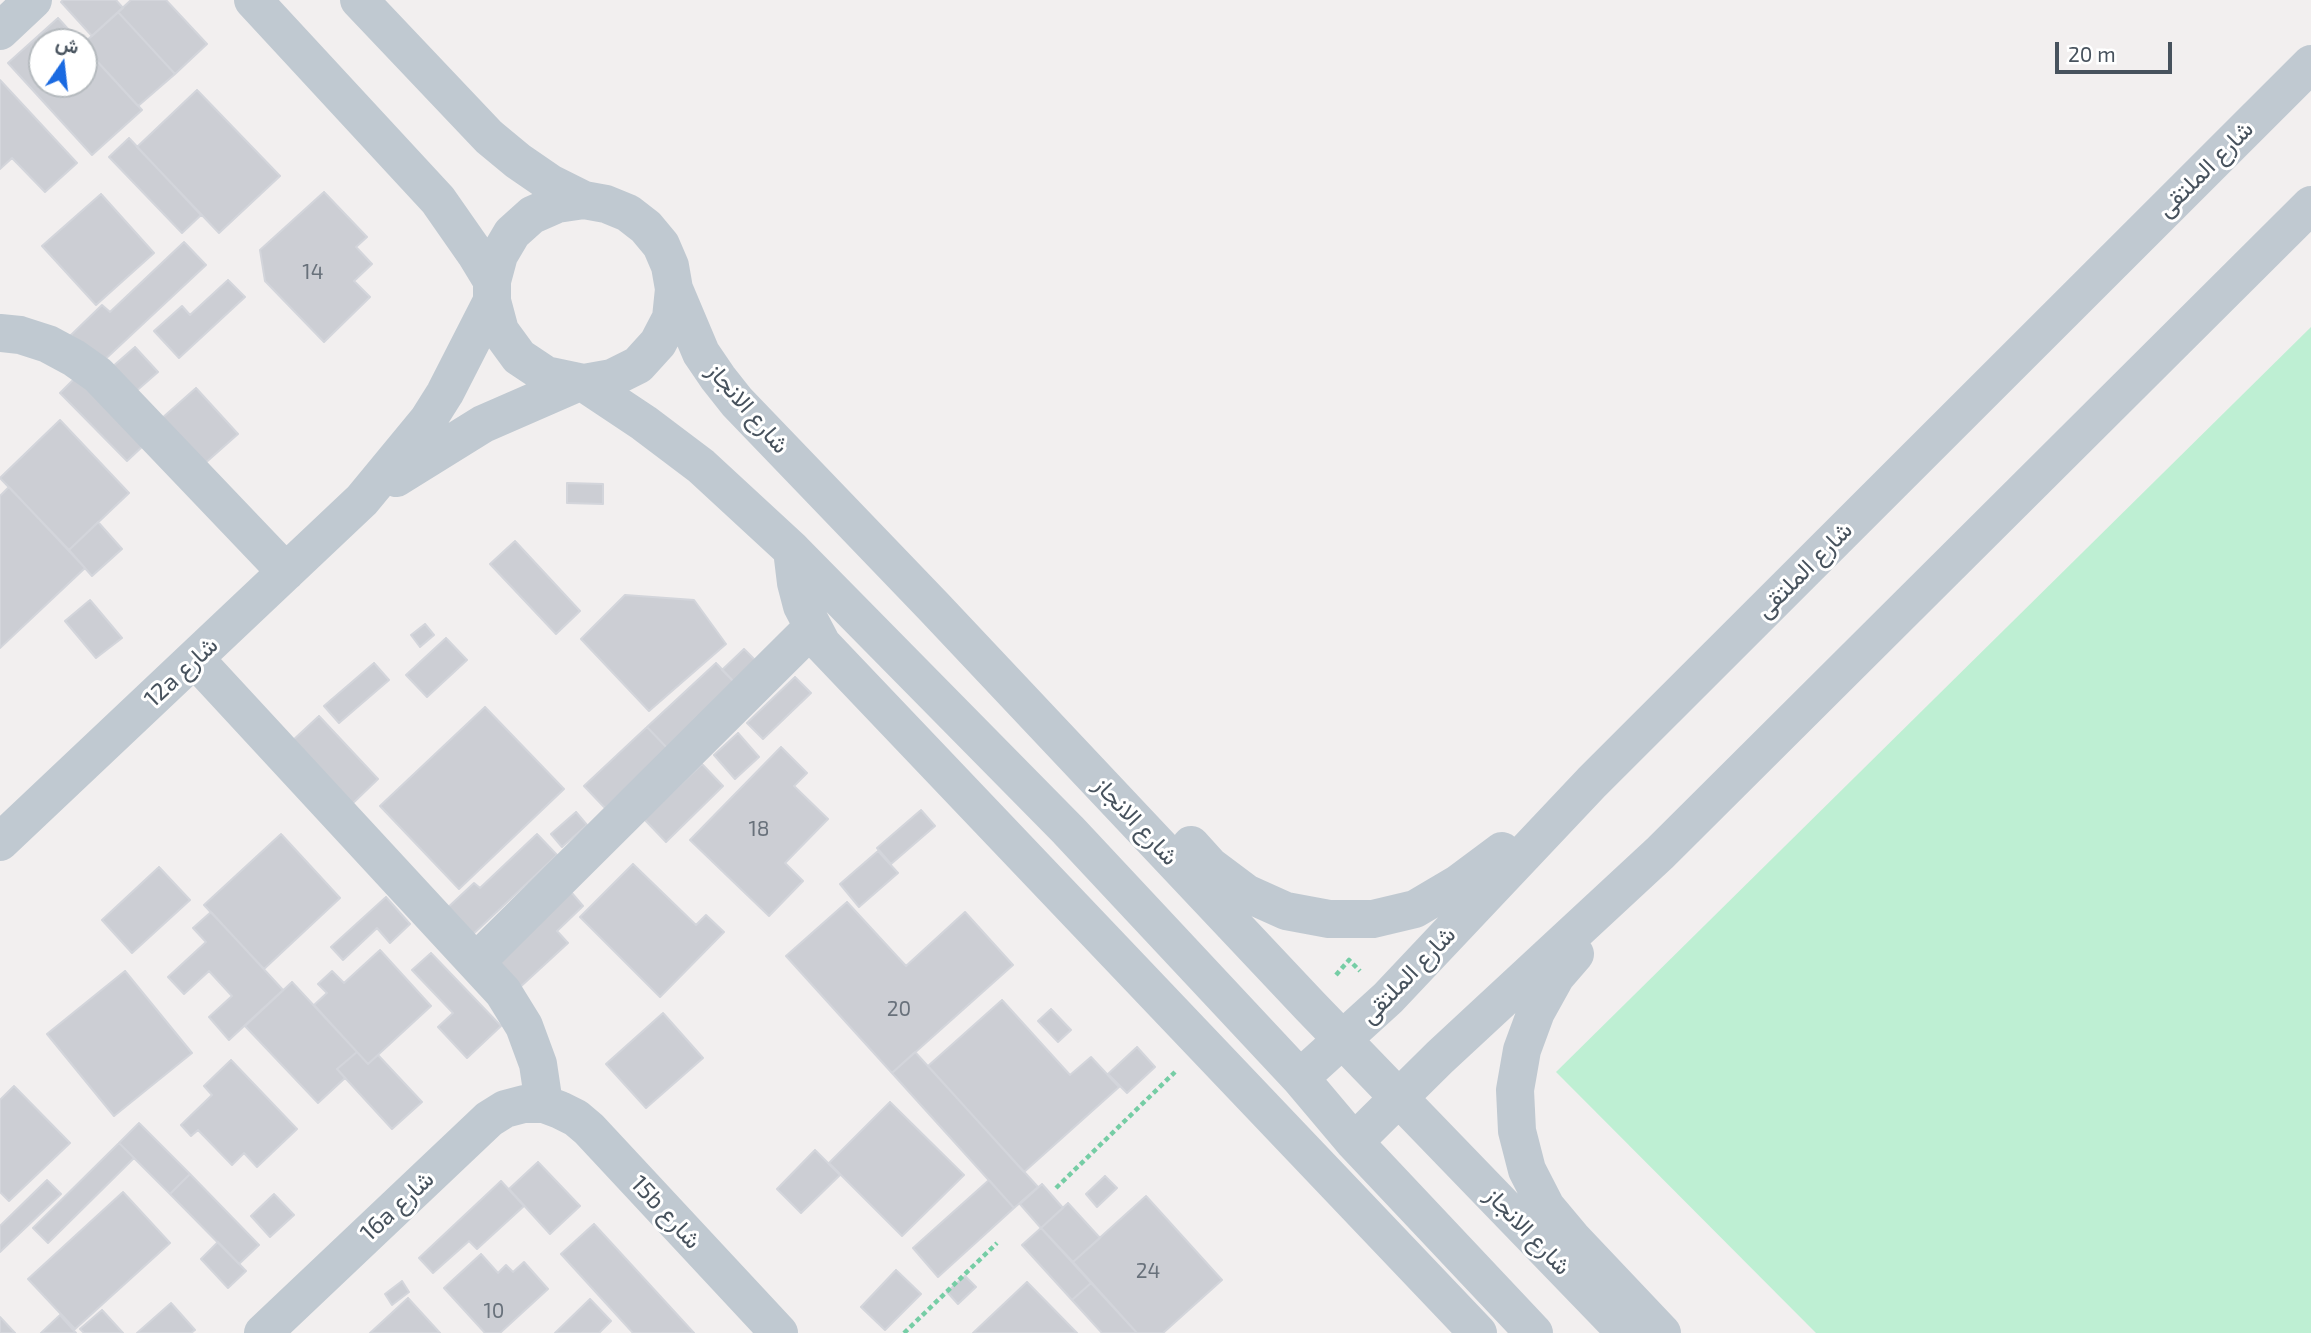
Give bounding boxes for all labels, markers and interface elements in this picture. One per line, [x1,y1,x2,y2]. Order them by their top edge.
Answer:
north arrow [28,28,98,98]
scale bar [2059,28,2176,72]
text: ش [54,30,82,58]
text: 20 m [2068,41,2116,66]
street label: شارع الملتقى [2151,115,2259,223]
house number: 14 [302,259,324,285]
street label: شارع الانجاز [701,357,795,459]
street label: شارع الملتقى [1750,516,1858,624]
street label: 12a شارع [138,631,224,713]
street label: شارع الانجاز [1088,771,1184,871]
house number: 18 [748,816,770,842]
street label: شارع الملتقى [1355,920,1461,1030]
house number: 20 [887,996,911,1022]
street label: 16a شارع [354,1165,440,1247]
street label: 15b شارع [625,1169,707,1255]
street label: شارع الانجاز [1479,1181,1577,1281]
house number: 24 [1136,1258,1160,1284]
house number: 10 [483,1298,505,1324]

